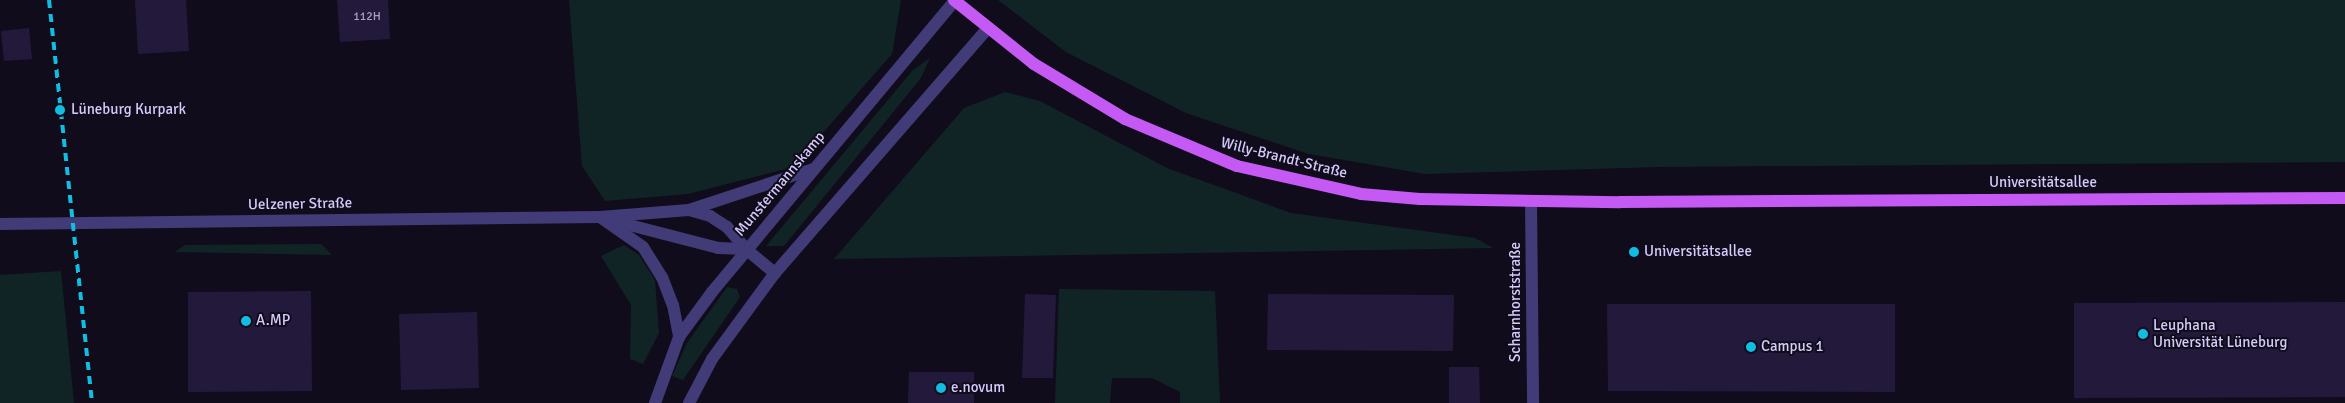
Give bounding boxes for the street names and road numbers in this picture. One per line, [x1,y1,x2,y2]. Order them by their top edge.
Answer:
street label: Munstermannskamp [731,128,829,240]
street label: Willy-Brandt-Straße [1219,134,1349,182]
street label: Universitätsallee [1989,174,2097,192]
street label: Uelzener Straße [248,194,352,214]
street label: Scharnhorststraße [1507,242,1525,362]

